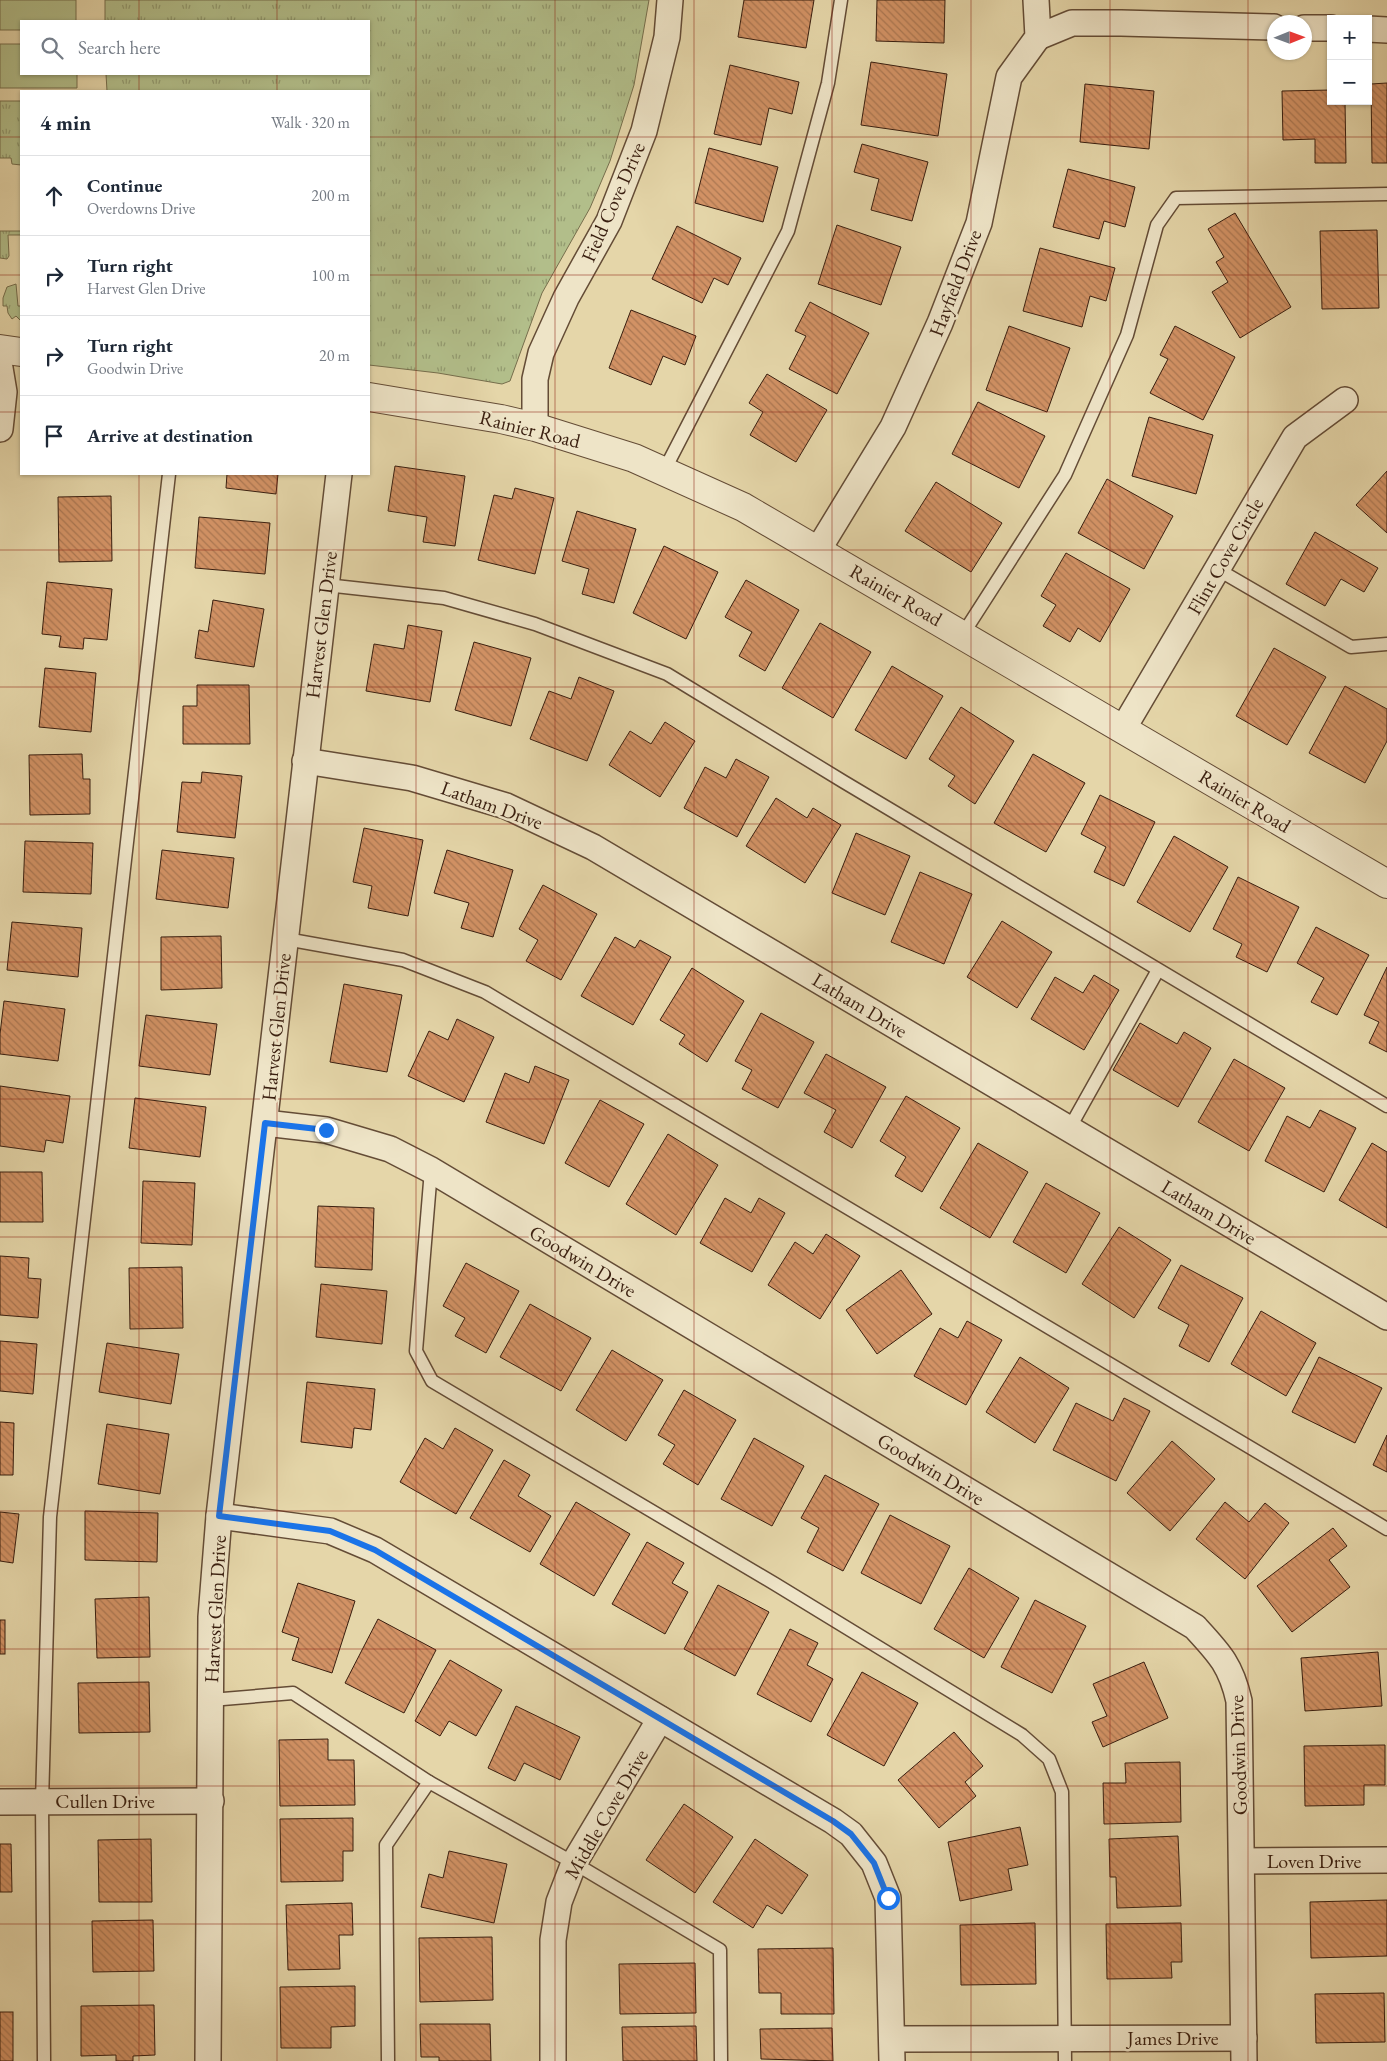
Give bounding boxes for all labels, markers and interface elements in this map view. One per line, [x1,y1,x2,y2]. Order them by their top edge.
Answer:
north arrow [1267,15,1312,60]
map controls [1327,15,1372,105]
button: + [1327,15,1372,60]
search box [20,20,370,75]
icon: search [38,34,66,62]
text: Search here [78,35,160,60]
button: − [1327,60,1372,105]
text: 4 min [40,109,91,136]
text: Walk · 320 m [271,112,350,133]
street label: Field Cove Drive [575,138,651,266]
text: Continue [87,173,162,198]
icon: ahead [40,182,68,210]
text: 200 m [311,185,350,206]
text: Overdowns Drive [87,198,195,219]
street label: Hayfield Drive [923,226,987,340]
text: Turn right [87,253,173,278]
icon: right [40,262,68,290]
text: 100 m [311,265,350,286]
text: Harvest Glen Drive [87,278,206,299]
text: Turn right [87,333,173,358]
icon: right [40,342,68,370]
text: 20 m [319,345,350,366]
text: Goodwin Drive [87,358,183,379]
street label: Rainier Road [477,404,584,454]
icon: arrive [40,422,68,450]
text: Arrive at destination [87,423,253,448]
street label: Flint Cove Circle [1181,493,1269,619]
street label: Harvest Glen Drive [299,550,343,700]
street label: Rainier Road [845,558,948,632]
street label: Rainier Road [1194,763,1297,839]
street label: Latham Drive [438,775,547,835]
street label: Harvest Glen Drive [255,952,297,1102]
street label: Latham Drive [808,966,913,1044]
route end [315,1119,338,1142]
street label: Latham Drive [1157,1173,1262,1251]
street label: Goodwin Drive [525,1219,641,1303]
street label: Goodwin Drive [873,1427,989,1511]
street label: Harvest Glen Drive [198,1534,232,1684]
street label: Goodwin Drive [1223,1694,1253,1816]
street label: Middle Cove Drive [558,1744,654,1884]
street label: Cullen Drive [55,1788,155,1814]
street label: Loven Drive [1267,1848,1362,1874]
route start [877,1887,900,1910]
street label: James Drive [1125,2025,1219,2051]

